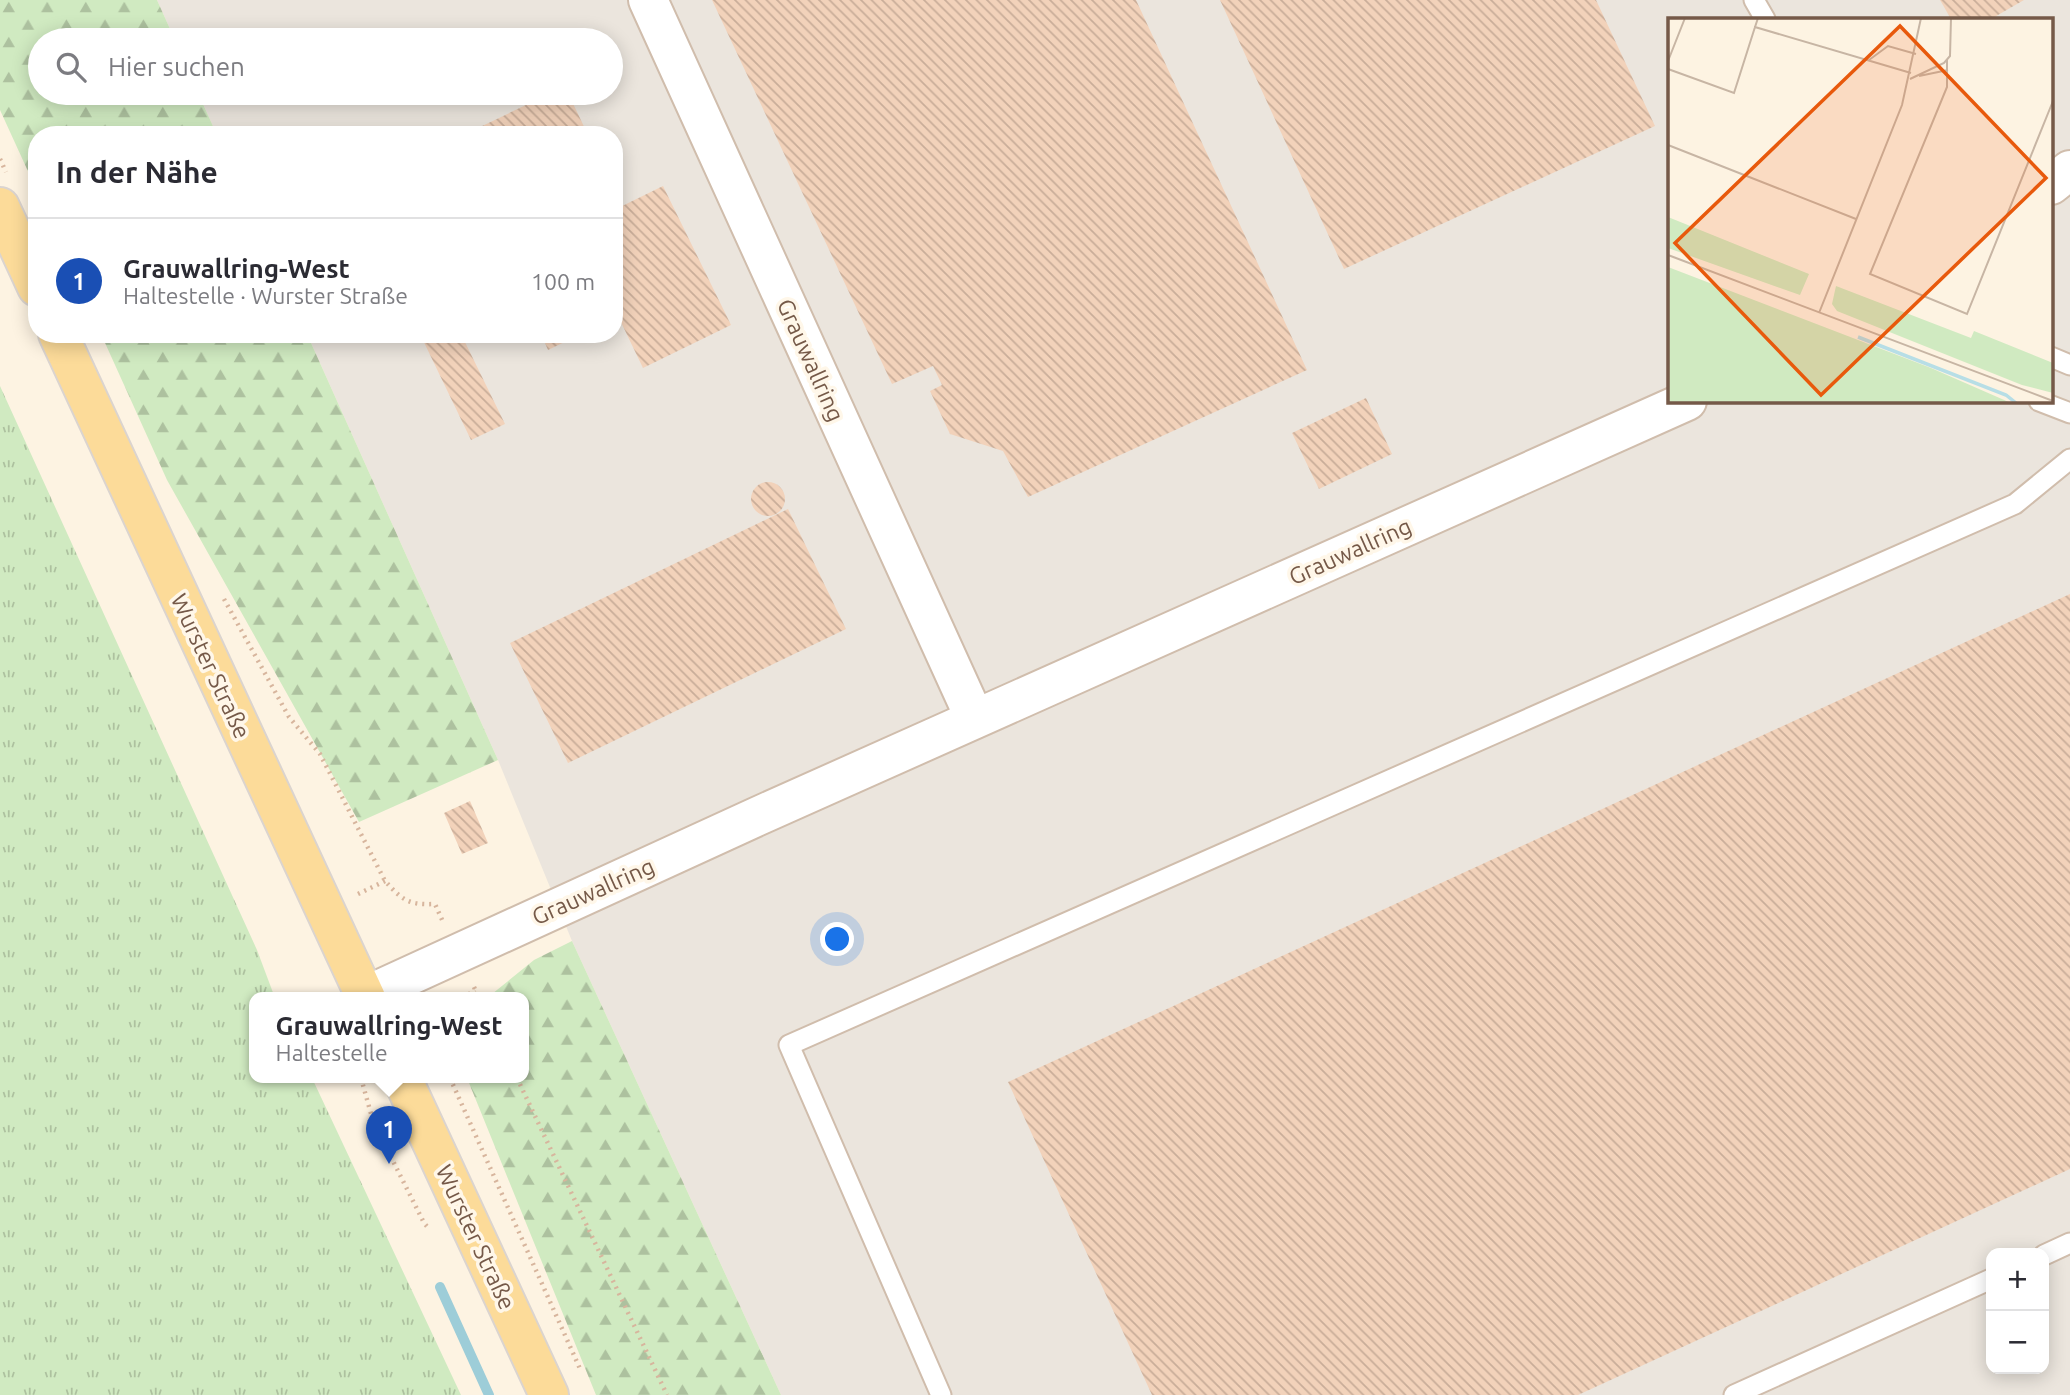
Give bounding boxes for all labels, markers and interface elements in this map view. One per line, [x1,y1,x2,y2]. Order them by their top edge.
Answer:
inset map [1668,18,2052,402]
search box [28,28,623,105]
icon: search [52,48,90,86]
text: Hier suchen [108,52,245,81]
text: In der Nähe [56,155,218,189]
text: Grauwallring-West [123,254,350,283]
text: 1 [73,269,85,294]
text: 100 m [531,269,595,294]
text: Haltestelle · Wurster Straße [123,283,408,308]
street label: Grauwallring [773,295,849,425]
street label: Grauwallring [1285,513,1415,589]
street label: Wurster Straße [167,590,255,742]
street label: Grauwallring [528,853,658,929]
your location [820,922,854,956]
popup [249,992,529,1083]
text: Grauwallring-West [276,1011,502,1040]
text: Haltestelle [276,1040,388,1065]
pin: 1 [366,1106,412,1164]
street label: Wurster Straße [432,1161,520,1313]
map controls [1986,1248,2049,1374]
button: + [1986,1248,2049,1311]
button: − [1986,1311,2049,1374]

